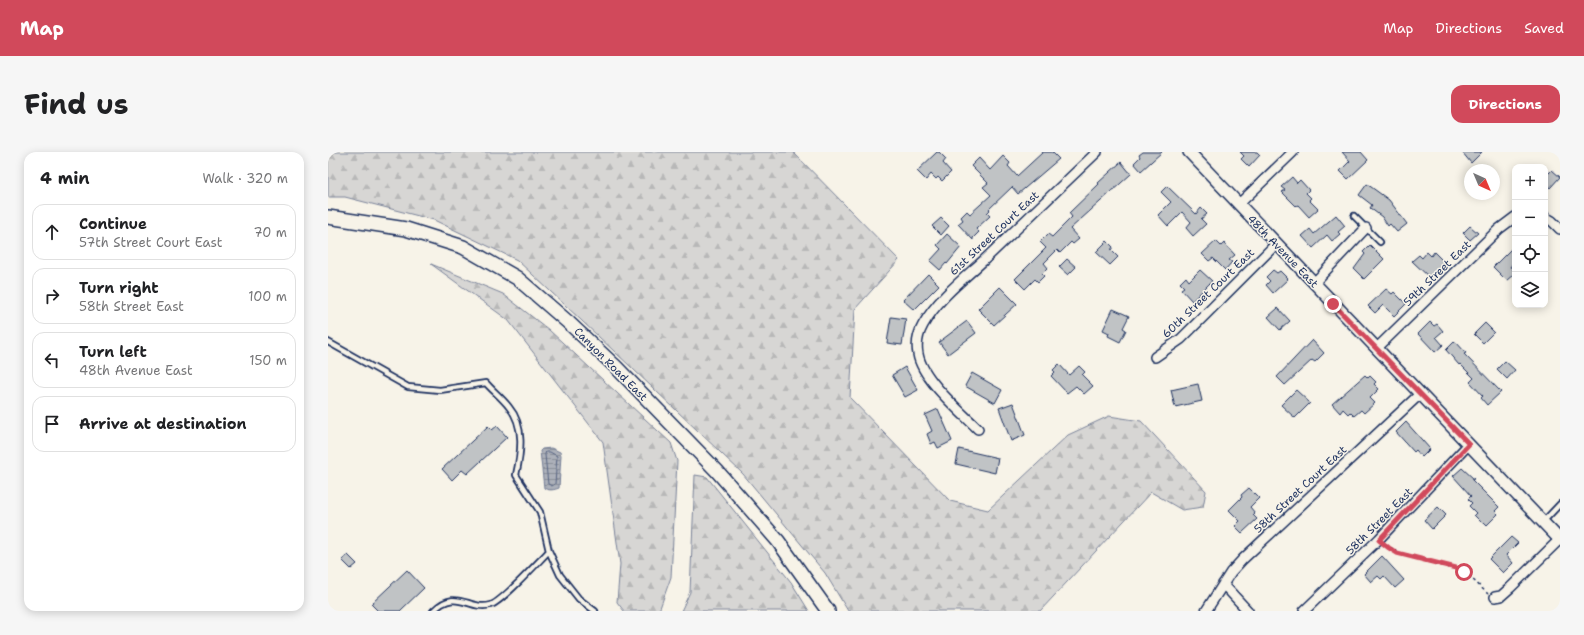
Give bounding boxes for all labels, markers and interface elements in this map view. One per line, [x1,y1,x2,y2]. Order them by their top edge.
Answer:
text: Map [20,16,64,41]
text: Map [1384,19,1414,37]
text: Directions [1436,19,1502,37]
text: Saved [1524,19,1564,37]
text: Find us [24,85,129,123]
button: Directions [1451,85,1560,123]
north arrow [1464,164,1500,200]
map controls [1512,164,1548,308]
button: + [1512,164,1548,200]
text: 4 min [40,167,90,189]
text: Walk · 320 m [202,170,288,187]
street label: 61st Street Court East [946,188,1042,279]
button: − [1512,200,1548,236]
street label: 48th Avenue East [1244,212,1322,291]
text: Continue [79,214,147,234]
icon: ahead [41,221,63,243]
text: 70 m [253,224,287,241]
text: 57th Street Court East [79,234,223,251]
button: locate [1512,236,1548,272]
street label: 59th Street East [1400,237,1475,310]
street label: 60th Street Court East [1159,245,1258,341]
button: layers [1512,272,1548,308]
text: Turn right [79,278,159,298]
icon: right [41,285,63,307]
text: 100 m [248,288,287,305]
route end [1324,295,1342,313]
text: 58th Street East [79,298,184,315]
street label: Canyon Road East [571,324,651,405]
text: Turn left [79,342,147,362]
icon: left [41,349,63,371]
text: 150 m [249,352,287,369]
text: 48th Avenue East [79,362,193,379]
icon: arrive [41,413,63,435]
text: Arrive at destination [79,414,247,434]
street label: 58th Street Court East [1251,442,1350,536]
street label: 58th Street East [1343,485,1416,558]
route start [1455,563,1473,581]

